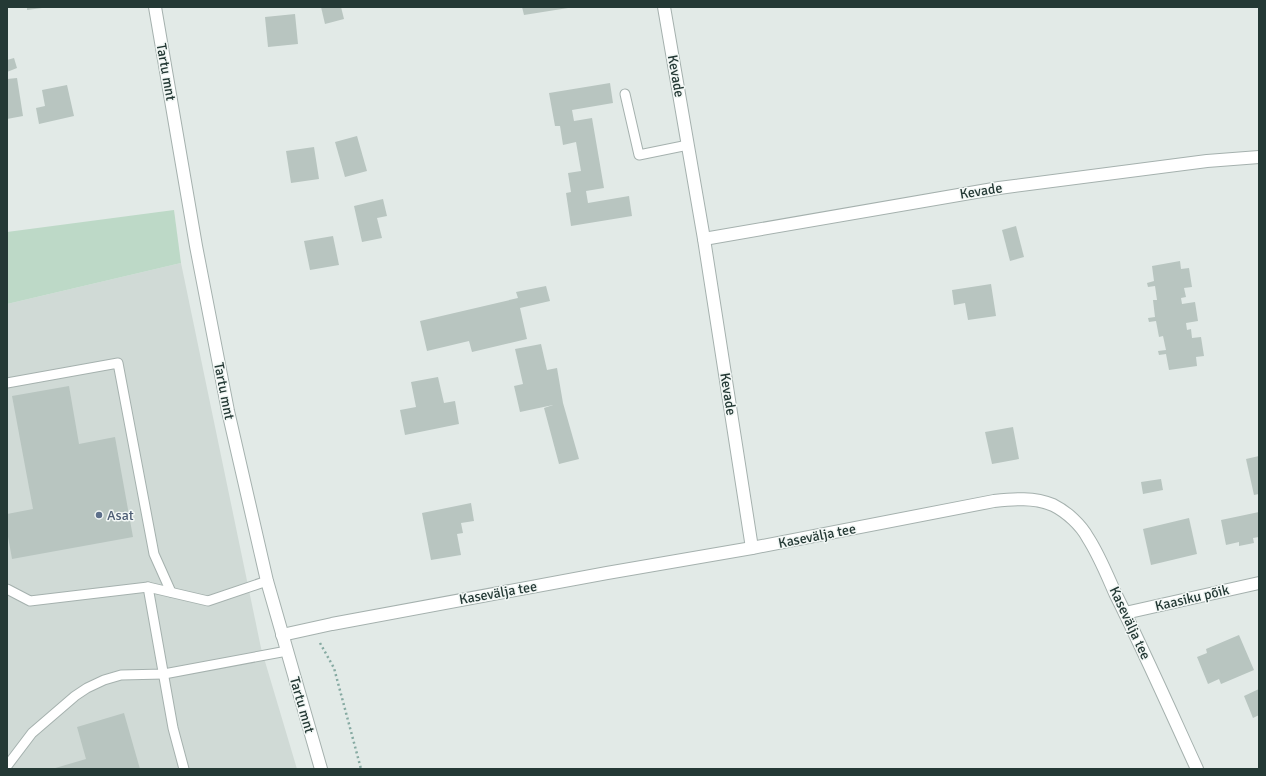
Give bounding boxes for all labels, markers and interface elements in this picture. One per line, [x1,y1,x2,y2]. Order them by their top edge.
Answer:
street label: Tartu mnt [153,42,179,102]
street label: Kevade [664,53,688,99]
street label: Kevade [959,179,1003,203]
street label: Tartu mnt [210,361,238,421]
street label: Kevade [716,372,740,416]
place label: Asat [107,507,134,524]
marker: Asat [94,510,104,520]
street label: Kasevälja tee [777,520,857,552]
street label: Kasevälja tee [458,578,538,608]
street label: Kaasiku põik [1153,581,1231,615]
street label: Kasevälja tee [1106,584,1154,662]
street label: Tartu mnt [286,675,318,735]

